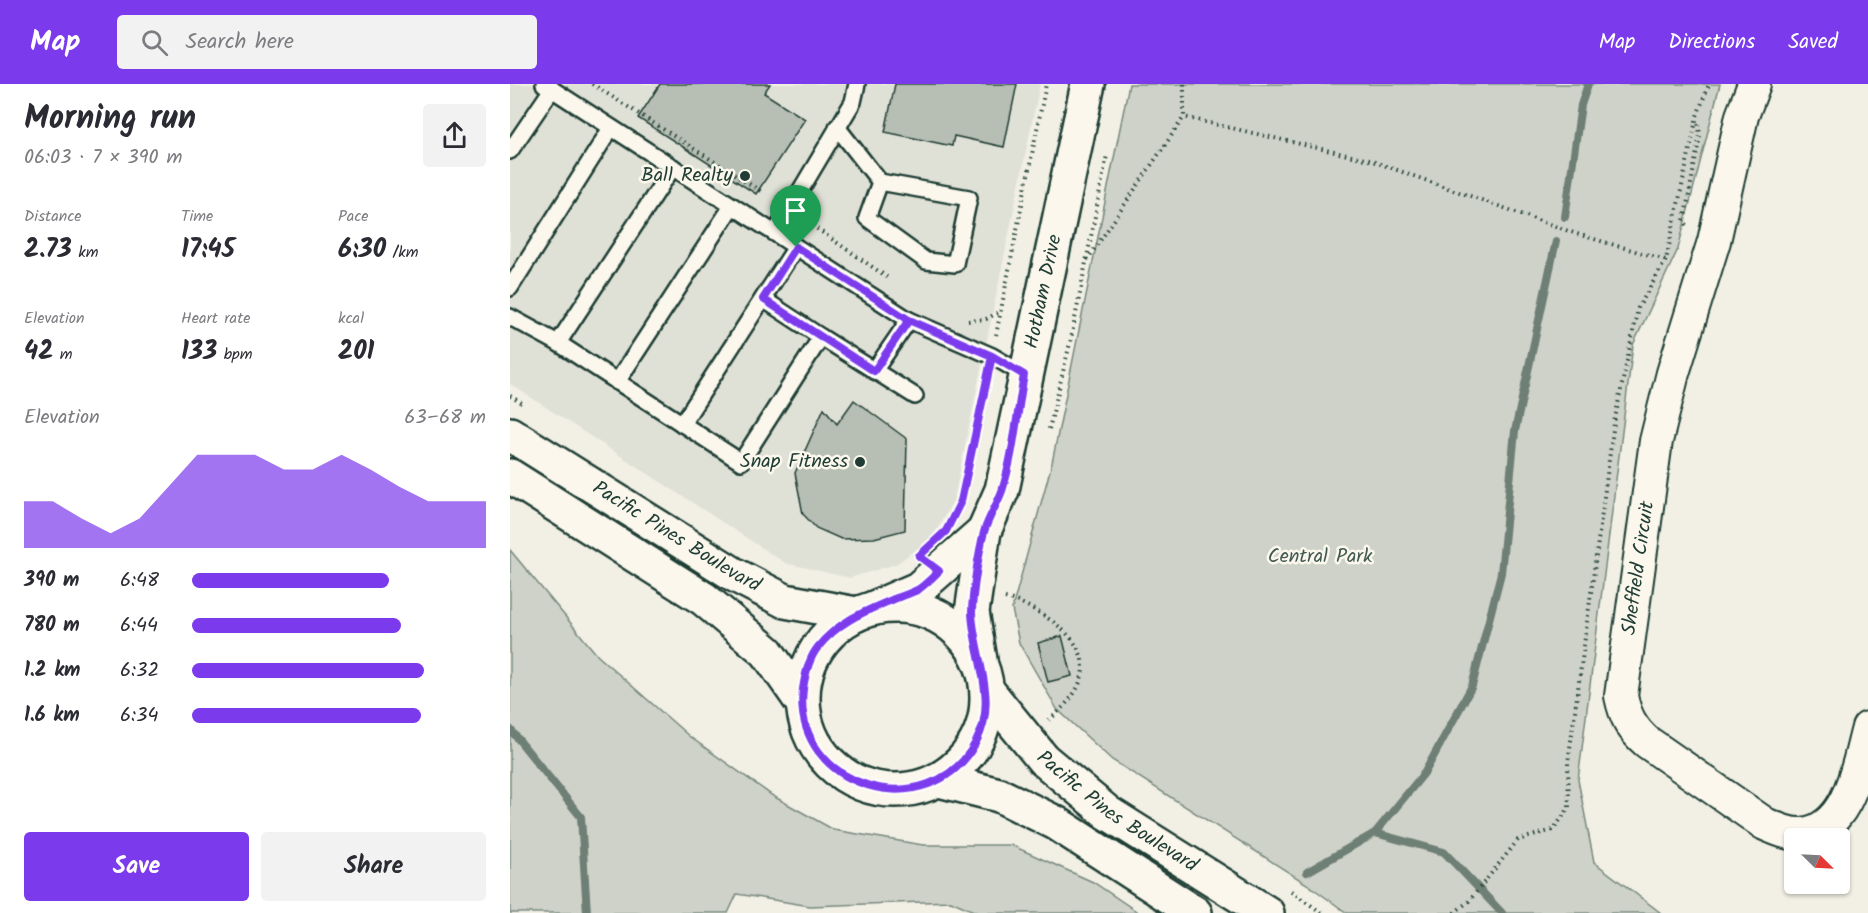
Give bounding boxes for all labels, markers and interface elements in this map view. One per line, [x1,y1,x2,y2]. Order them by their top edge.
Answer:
search box [117,15,537,69]
text: Map [30,20,81,65]
text: Search here [186,25,294,60]
icon: search [138,26,171,59]
text: Map [1599,26,1635,59]
text: Directions [1668,26,1755,59]
text: Saved [1788,26,1838,59]
text: Morning run [24,93,196,146]
button: share [423,104,486,167]
text: 06:03 · 7 × 390 m [24,142,182,174]
place label: Ball Realty [641,160,734,192]
marker: Ball Realty [738,169,752,183]
pin [770,185,821,247]
icon: arrive [779,194,812,227]
text: Distance [24,204,82,229]
text: Time [181,204,213,229]
text: Pace [338,204,369,229]
text: 2.73 [24,229,72,271]
text: 17:45 [181,229,235,271]
text: 6:30 [338,229,386,271]
street label: Hotham Drive [1016,232,1072,352]
text: km [72,240,98,265]
text: /km [386,240,418,265]
text: Elevation [24,306,85,331]
text: Heart rate [181,306,251,331]
text: kcal [338,306,364,331]
text: 42 [24,331,53,373]
text: 133 [181,331,217,373]
text: 201 [338,331,374,373]
text: m [53,342,72,367]
text: bpm [217,342,253,367]
text: Elevation [24,402,100,434]
text: 63–68 m [404,402,486,434]
place label: Snap Fitness [740,446,848,478]
marker: Snap Fitness [853,455,867,469]
street label: Pacific Pines Boulevard [586,473,767,602]
street label: Sheffield Circuit [1614,499,1664,637]
park label: Central Park [1268,541,1373,573]
text: 390 m [24,565,79,597]
text: 6:48 [120,565,159,597]
text: 780 m [24,610,80,642]
text: 6:44 [120,610,158,642]
text: 1.2 km [24,655,80,687]
text: 6:32 [120,655,159,687]
text: 1.6 km [24,700,80,732]
text: 6:34 [120,700,158,732]
street label: Pacific Pines Boulevard [1029,743,1205,882]
north arrow [1784,828,1850,894]
map controls [1784,828,1850,894]
button: Save [24,832,249,901]
button: Share [261,832,486,901]

